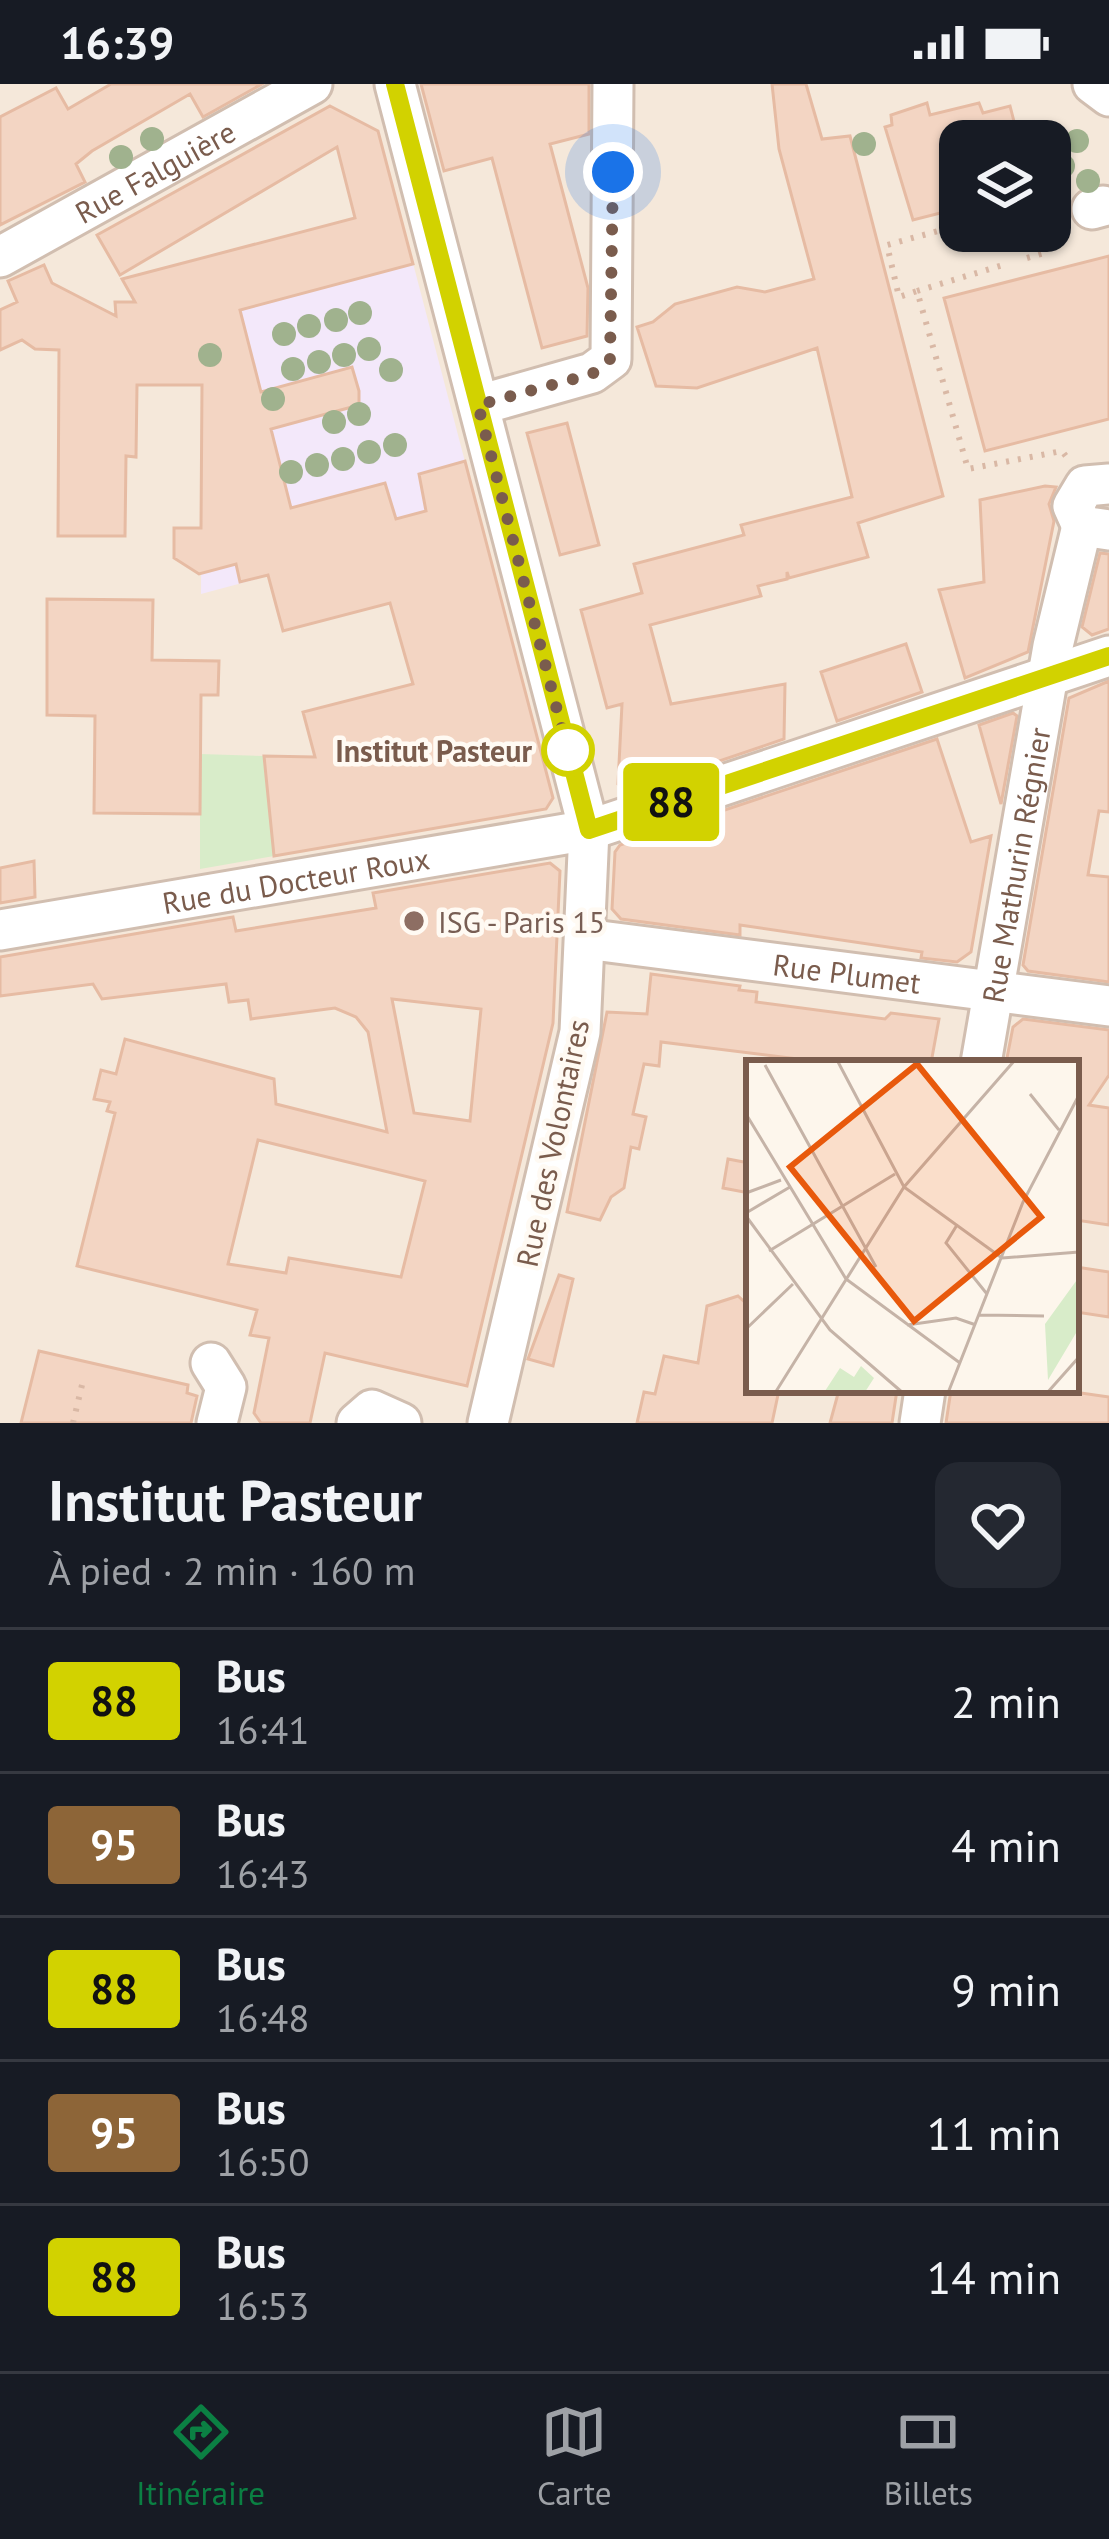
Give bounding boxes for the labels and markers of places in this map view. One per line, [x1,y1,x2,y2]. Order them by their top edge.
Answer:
marker: Institut Pasteur [543,725,593,775]
place label: Institut Pasteur [335,731,532,770]
place label: ISG - Paris 15 [438,902,605,941]
marker: ISG - Paris 15 [401,908,427,934]

